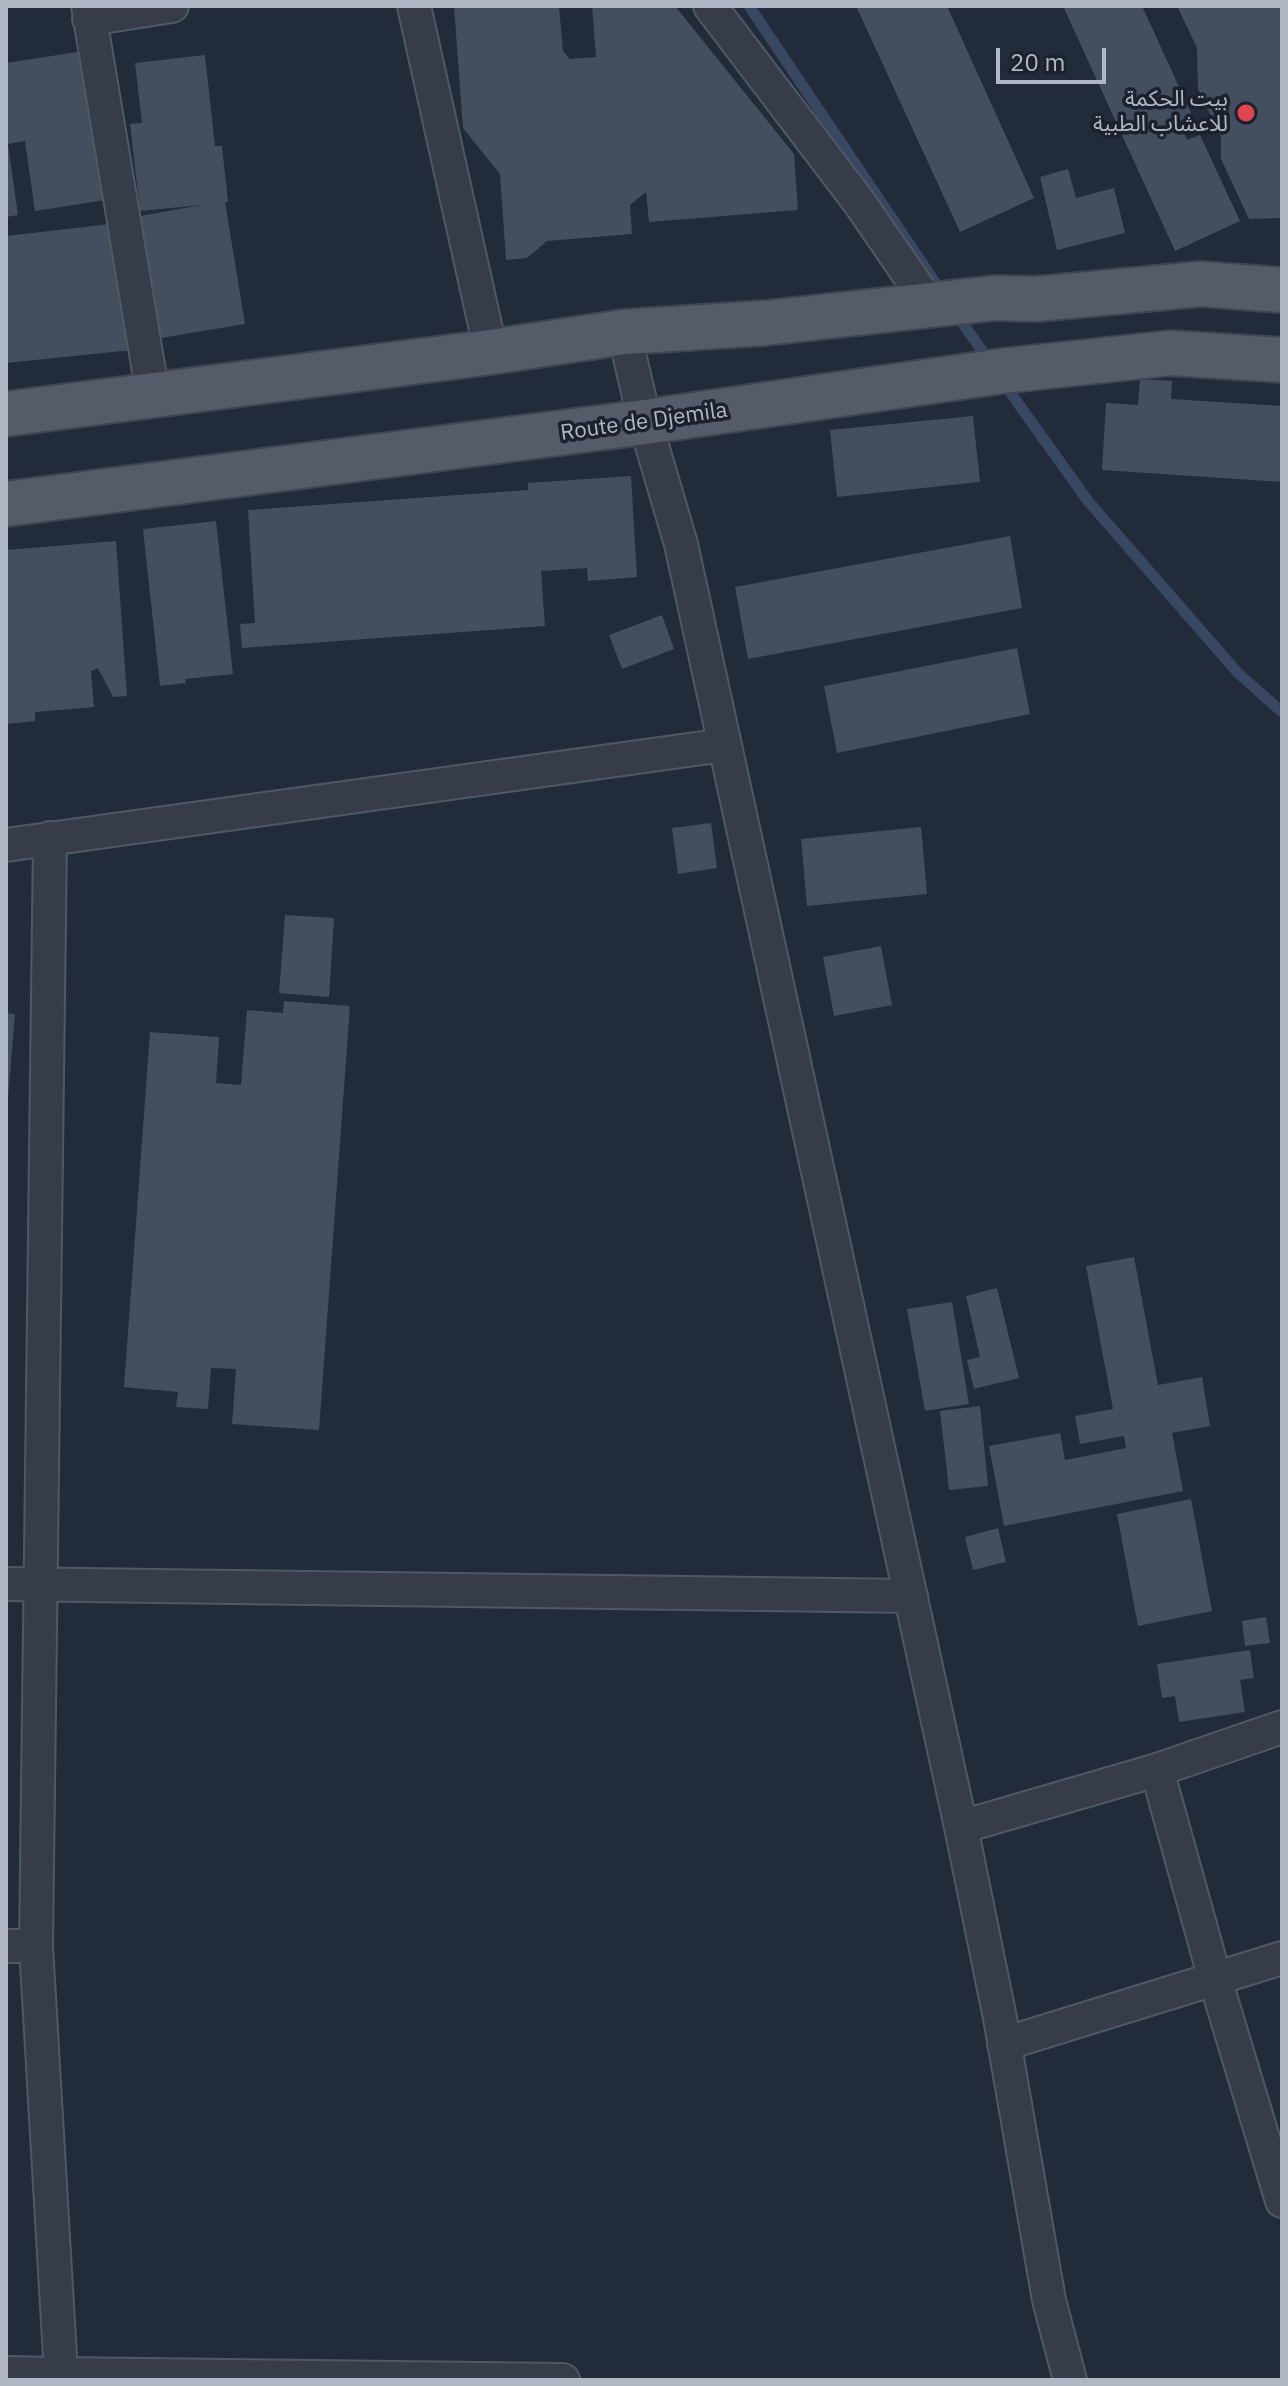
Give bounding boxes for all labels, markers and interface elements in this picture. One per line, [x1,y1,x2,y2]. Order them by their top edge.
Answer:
scale bar [1000,32,1110,82]
text: 20 m [1010,46,1065,78]
place label: بيت الحكمة للاعشاب الطبية [1093,87,1228,138]
marker: بيت الحكمة للاعشاب الطبية [1235,102,1257,124]
street label: Route de Djemila [559,397,729,447]

